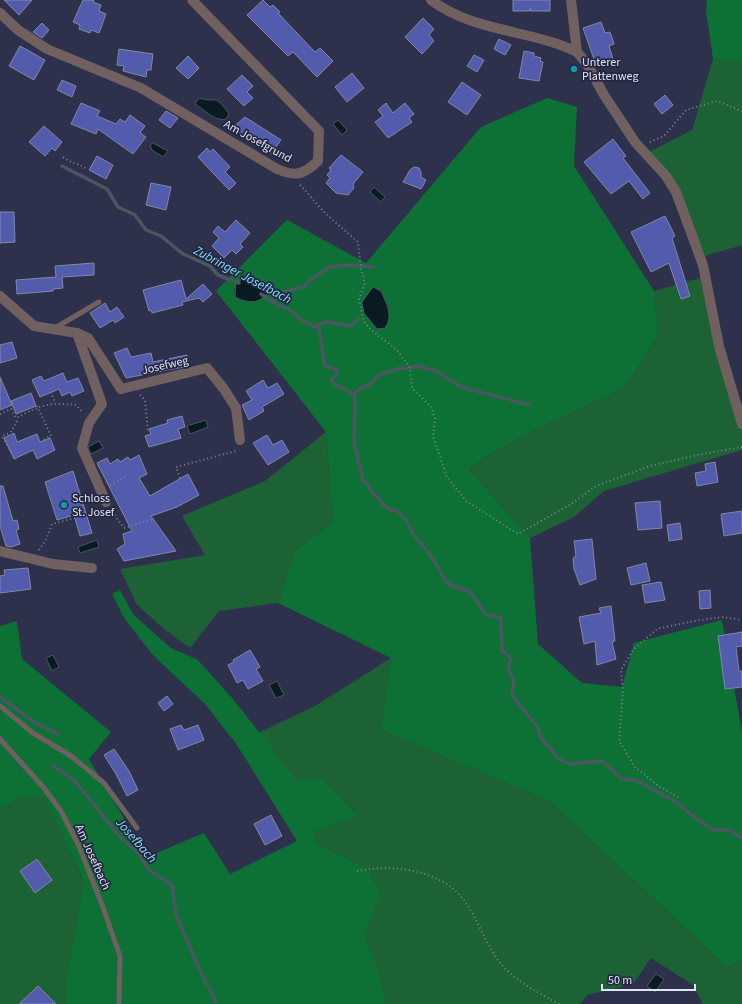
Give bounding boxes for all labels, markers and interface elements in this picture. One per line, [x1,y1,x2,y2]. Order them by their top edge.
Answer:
place label: Unterer Plattenweg [582,54,638,85]
marker: Unterer Plattenweg [569,64,579,74]
street label: Am Josefgrund [221,116,295,167]
water label: Zubringer Josefbach [189,241,295,308]
street label: Josefweg [140,352,190,379]
place label: Schloss St. Josef [72,490,115,521]
marker: Schloss St. Josef [59,500,69,510]
water label: Josefbach [111,814,161,867]
street label: Am Josefbach [71,822,115,893]
scale bar [602,966,695,992]
text: 50 m [608,972,632,989]

